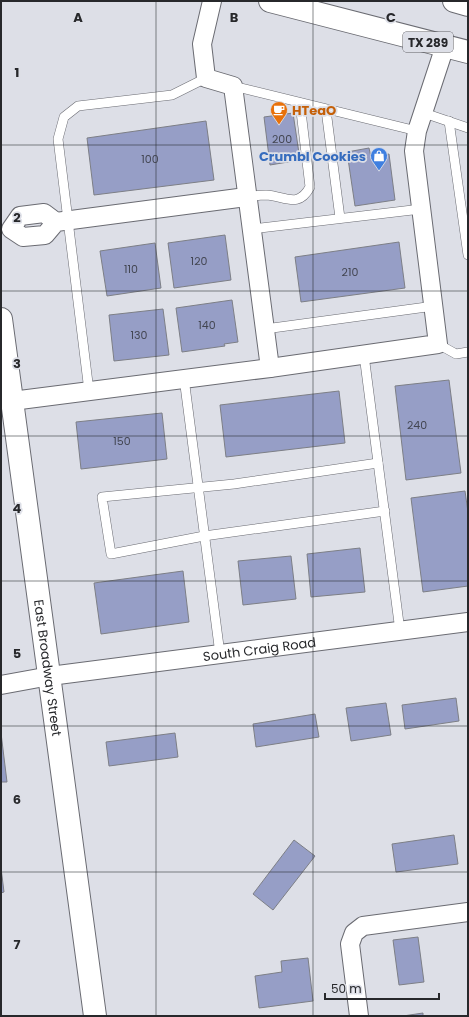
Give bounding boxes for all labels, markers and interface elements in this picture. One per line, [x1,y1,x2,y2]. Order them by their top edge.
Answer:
text: A [73,8,83,27]
text: B [230,8,239,27]
text: C [386,8,396,27]
road number: TX 289 [403,32,453,52]
text: 1 [15,63,19,82]
cafe icon: HTeaO [269,100,289,125]
place label: HTeaO [292,101,336,120]
house number: 200 [272,131,292,147]
shop icon: Crumbl Cookies [369,146,389,171]
place label: Crumbl Cookies [259,147,366,166]
house number: 100 [141,151,159,167]
text: 2 [13,208,21,227]
house number: 120 [191,253,207,269]
house number: 110 [124,261,138,277]
house number: 210 [342,264,358,280]
house number: 140 [198,317,216,333]
house number: 130 [131,327,148,343]
text: 3 [13,354,21,373]
house number: 240 [407,417,427,433]
house number: 150 [113,433,131,449]
text: 4 [13,499,22,518]
street label: East Broadway Street [29,598,67,738]
street label: South Craig Road [202,632,317,666]
text: 5 [13,644,21,663]
text: 6 [13,790,21,809]
text: 7 [14,935,21,954]
scale bar [325,975,439,1001]
text: 50 m [331,980,362,997]

